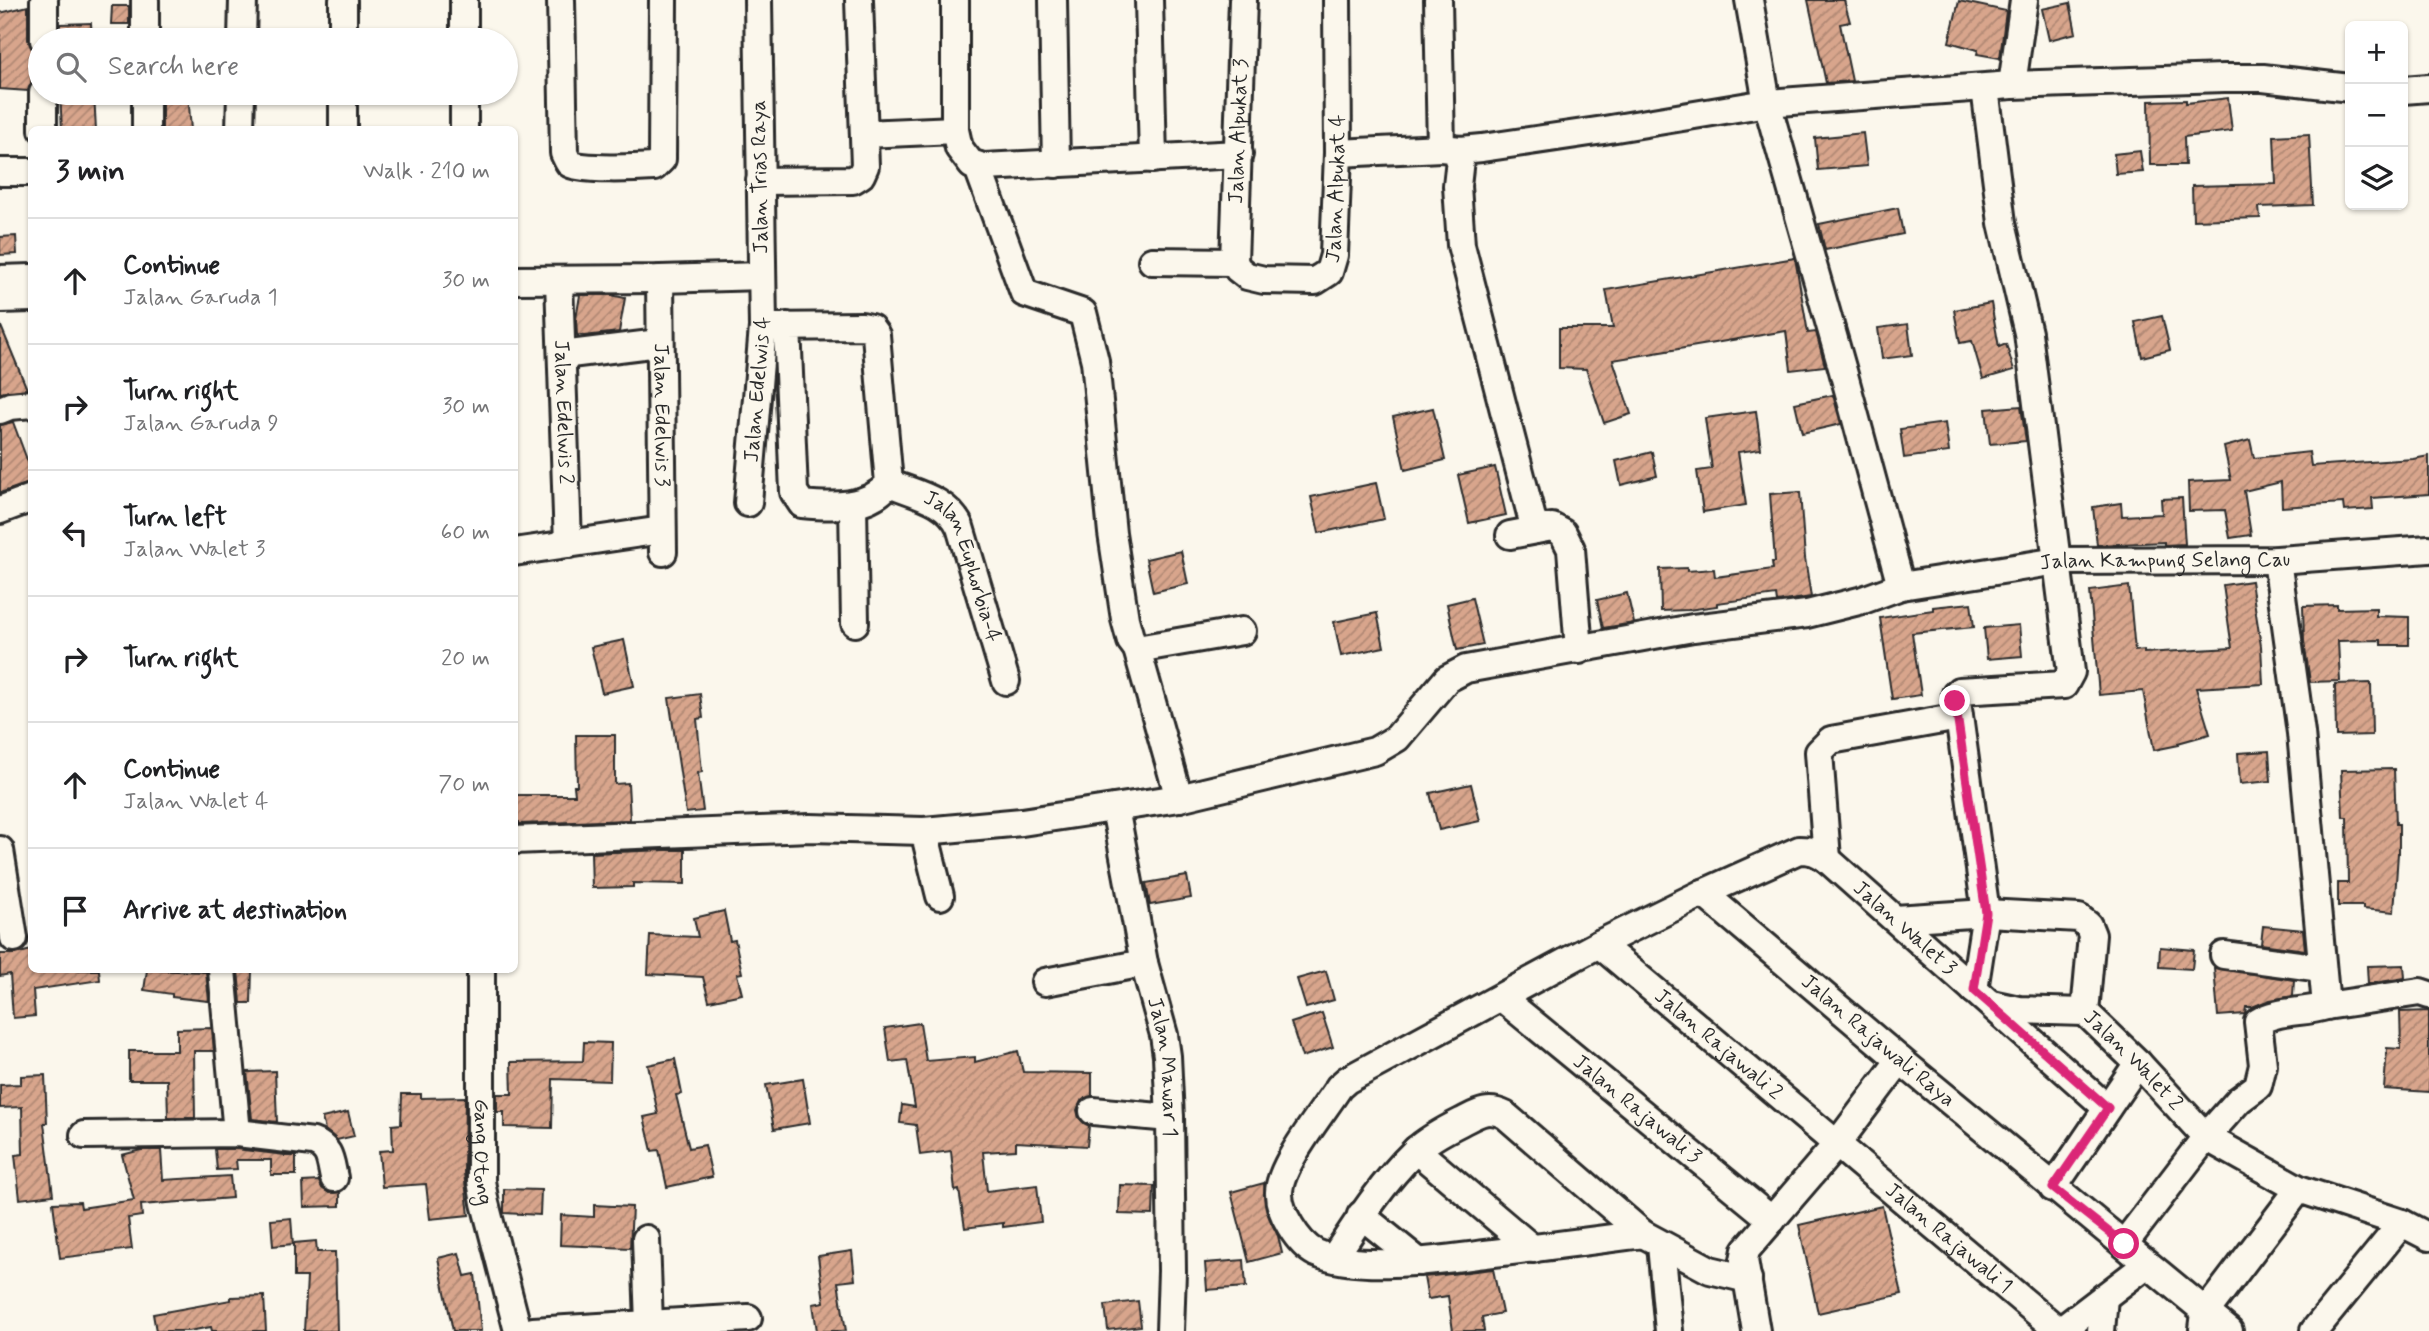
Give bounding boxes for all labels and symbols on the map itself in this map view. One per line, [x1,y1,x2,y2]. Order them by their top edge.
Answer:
street label: Jalan Alpukat 3 [1222,57,1255,204]
street label: Jalan Trias Raya [745,100,775,254]
street label: Jalan Alpukat 4 [1318,114,1352,266]
street label: Jalan Edelwis 4 [738,316,777,463]
street label: Jalan Edelwis 2 [547,339,580,485]
street label: Jalan Edelwis 3 [647,343,676,487]
street label: Jalan Euphorbia-4 [919,484,1008,645]
street label: Jalan Kampung Selang Cau [2038,545,2291,578]
route end [1939,685,1970,716]
street label: Jalan Walet 3 [1847,874,1963,982]
street label: Jalan Rajawali Raya [1795,968,1961,1114]
street label: Jalan Rajawali 2 [1648,982,1788,1106]
street label: Jalan Mawar 1 [1140,994,1184,1137]
street label: Jalan Walet 2 [2077,1004,2189,1117]
street label: Jalan Rajawali 3 [1567,1048,1708,1171]
street label: Gang Otong [466,1099,499,1208]
street label: Jalan Rajawali 1 [1879,1176,2018,1300]
route start [2108,1228,2139,1259]

